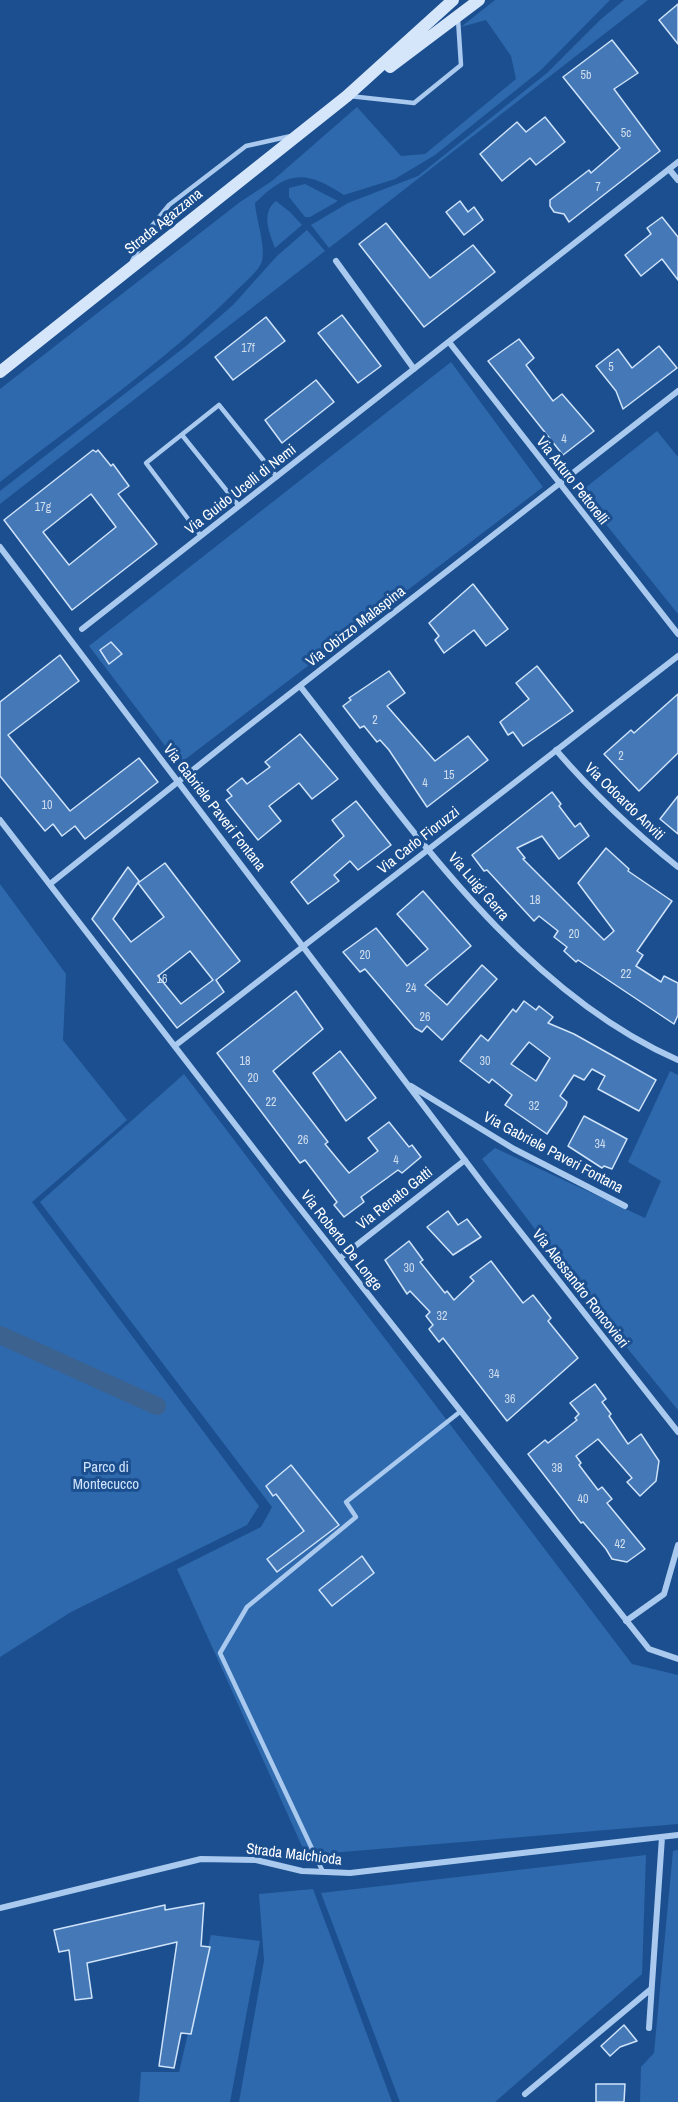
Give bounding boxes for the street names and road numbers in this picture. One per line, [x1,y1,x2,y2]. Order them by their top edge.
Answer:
street label: Strada Agazzana [122,185,206,259]
street label: Via Arturo Pettorelli [532,433,612,529]
street label: Via Guido Ucelli di Nemi [182,441,300,539]
street label: Via Obizzo Malaspina [303,583,409,671]
street label: Via Gabriele Paveri Fontana [159,741,269,875]
street label: Via Odoardo Anviti [580,759,668,845]
street label: Via Carlo Fioruzzi [374,803,464,879]
street label: Via Luigi Gerra [444,849,512,925]
street label: Via Gabriele Paveri Fontana [480,1108,626,1198]
street label: Via Renato Gatti [353,1164,437,1234]
street label: Via Roberto De Longe [296,1187,386,1295]
street label: Via Alessandro Roncovieri [528,1226,632,1352]
street label: Strada Malchioda [245,1840,343,1870]

